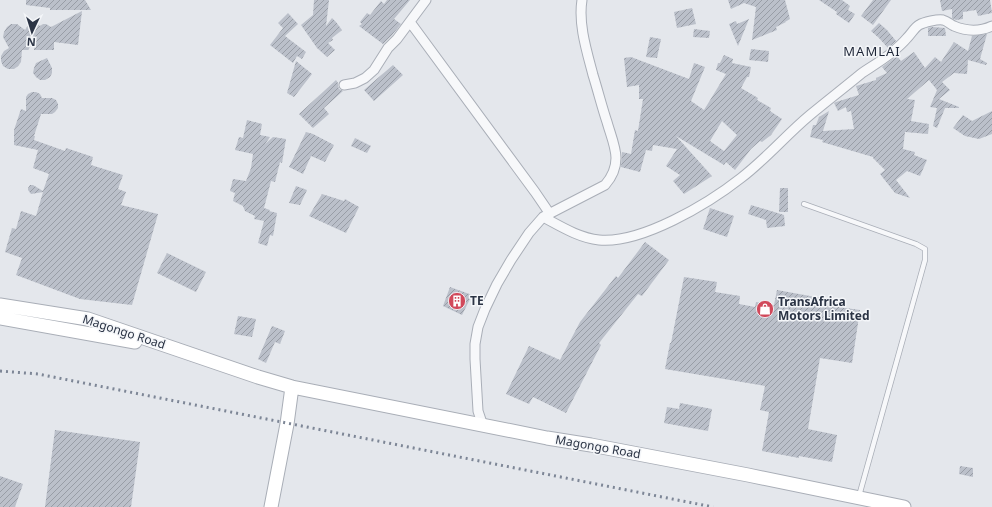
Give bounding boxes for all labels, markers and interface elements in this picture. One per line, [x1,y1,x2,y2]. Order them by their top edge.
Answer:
north arrow [12,12,52,52]
text: N [26,35,36,50]
district label: MAMLAI [843,42,901,60]
building icon: TE [447,291,467,311]
place label: TE [470,292,484,309]
place label: TransAfrica Motors Limited [778,293,870,324]
shop icon: TransAfrica Motors Limited [755,299,775,319]
street label: Magongo Road [80,310,168,353]
street label: Magongo Road [554,431,642,462]

